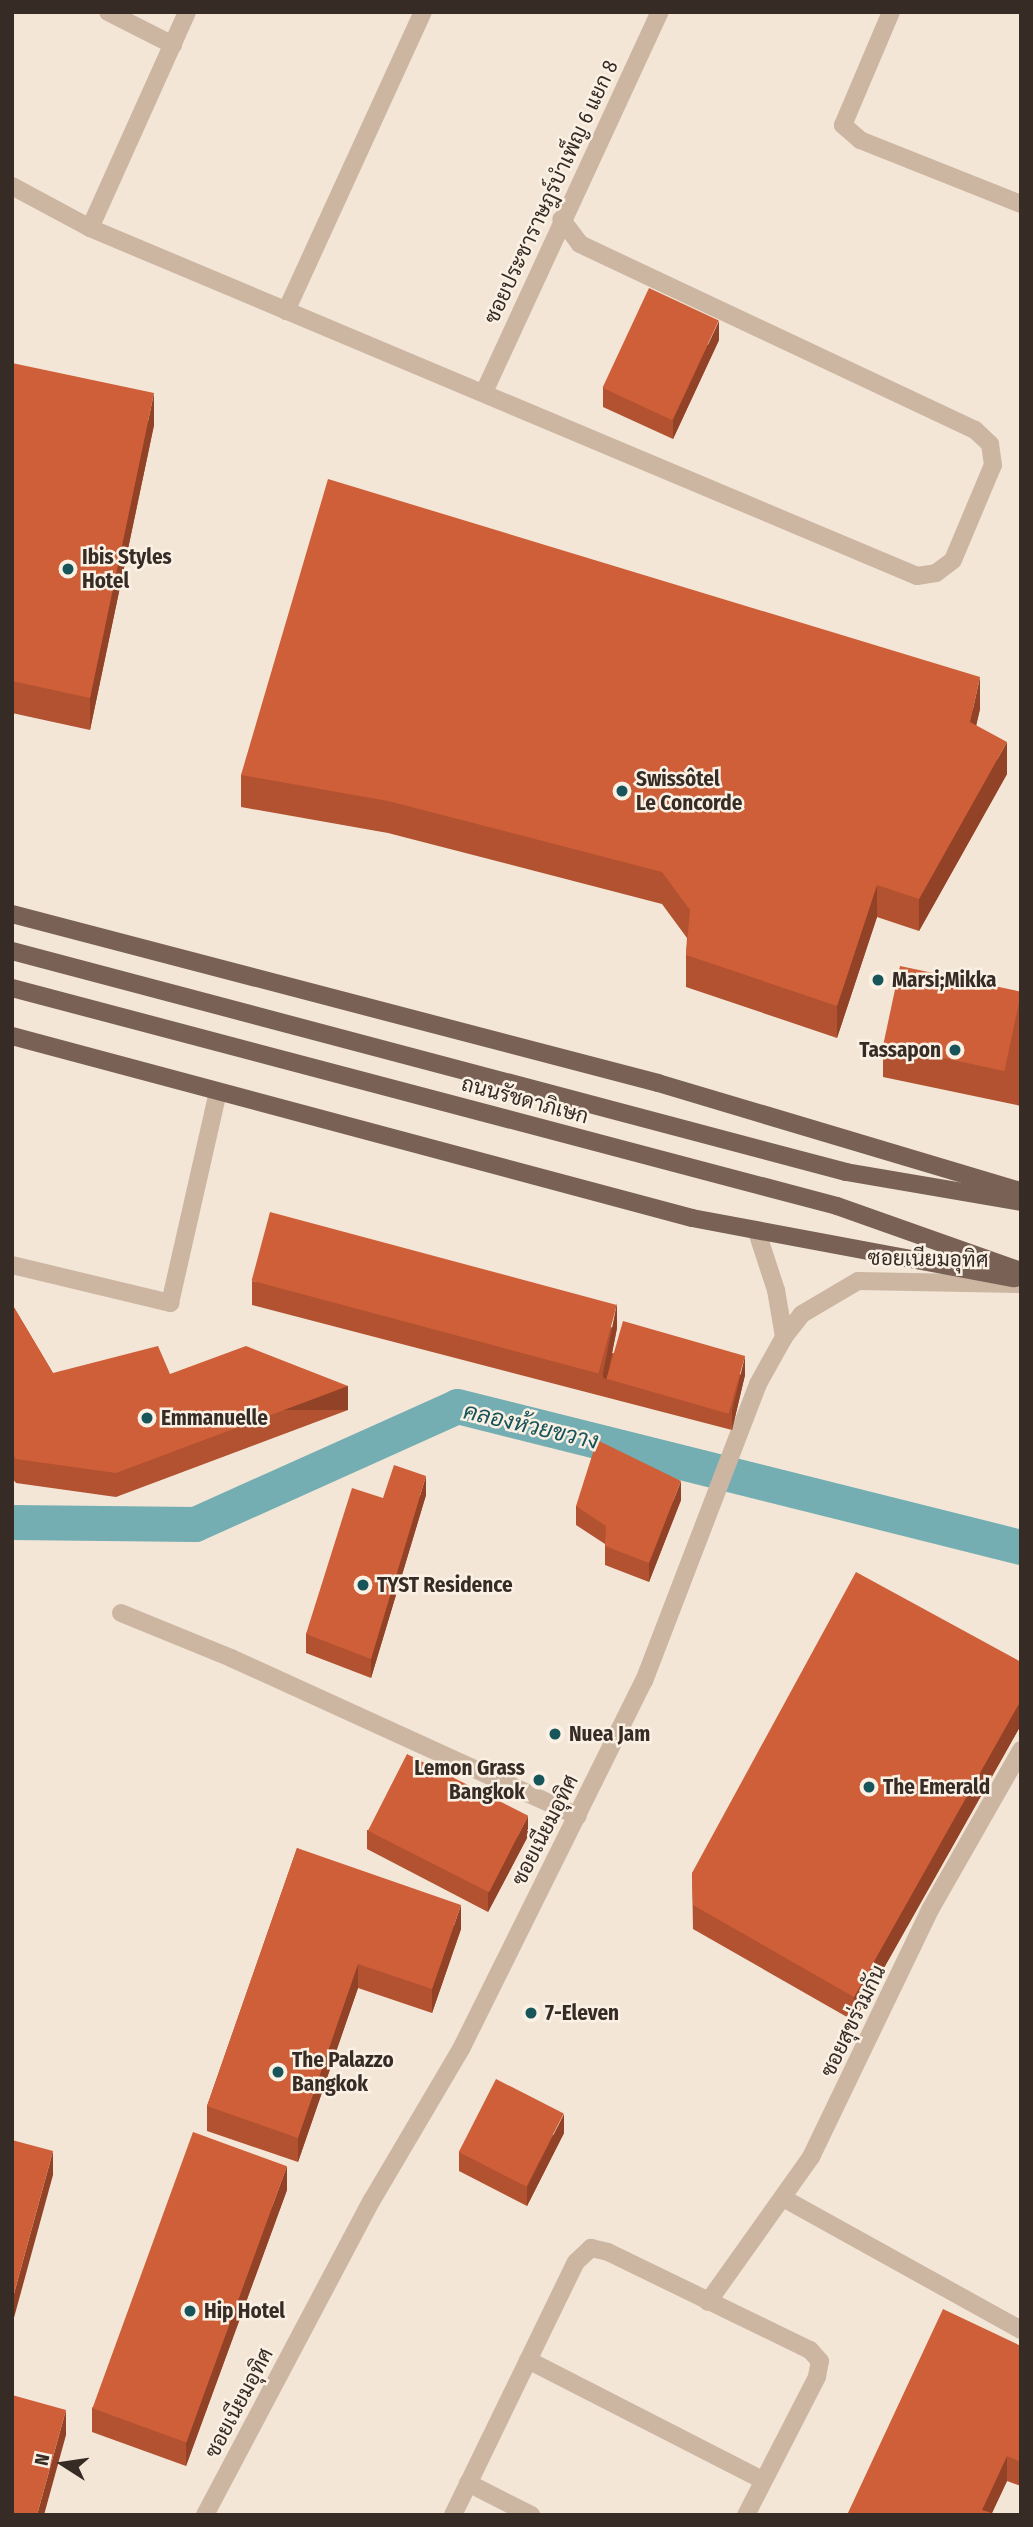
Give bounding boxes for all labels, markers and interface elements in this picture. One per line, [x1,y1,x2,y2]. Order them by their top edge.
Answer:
street label: ซอยประชาราษฎร์บำเพ็ญ 6 แยก 8 [479,56,623,328]
place label: Ibis Styles Hotel [82,544,172,594]
marker: Ibis Styles Hotel [60,561,76,577]
place label: Swissôtel Le Concorde [636,766,742,816]
marker: Swissôtel Le Concorde [614,783,630,799]
place label: Marsi;Mikka [892,967,997,993]
marker: Marsi;Mikka [870,972,886,988]
place label: Tassapon [859,1037,941,1063]
marker: Tassapon [947,1042,963,1058]
street label: ถนนรัชดาภิเษก [459,1071,591,1129]
street label: ซอยเนียมอุทิศ [867,1245,989,1273]
water label: คลองห้วยขวาง [461,1397,601,1455]
place label: Emmanuelle [161,1405,268,1431]
marker: Emmanuelle [139,1410,155,1426]
place label: TYST Residence [377,1572,513,1598]
marker: TYST Residence [355,1577,371,1593]
place label: Nuea Jam [569,1721,650,1747]
marker: Nuea Jam [547,1726,563,1742]
place label: Lemon Grass Bangkok [414,1755,525,1805]
street label: ซอยเนียมอุทิศ [506,1770,584,1890]
marker: Lemon Grass Bangkok [531,1772,547,1788]
place label: The Emerald [883,1774,990,1800]
marker: The Emerald [861,1779,877,1795]
street label: ซอยสุขร่วมกัน [815,1961,891,2081]
place label: 7-Eleven [545,2000,619,2026]
marker: 7-Eleven [523,2005,539,2021]
place label: The Palazzo Bangkok [292,2047,394,2097]
marker: The Palazzo Bangkok [270,2064,286,2080]
place label: Hip Hotel [204,2298,285,2324]
marker: Hip Hotel [182,2303,198,2319]
street label: ซอยเนียมอุทิศ [200,2344,278,2462]
north arrow [28,2429,98,2499]
text: N [30,2452,54,2467]

